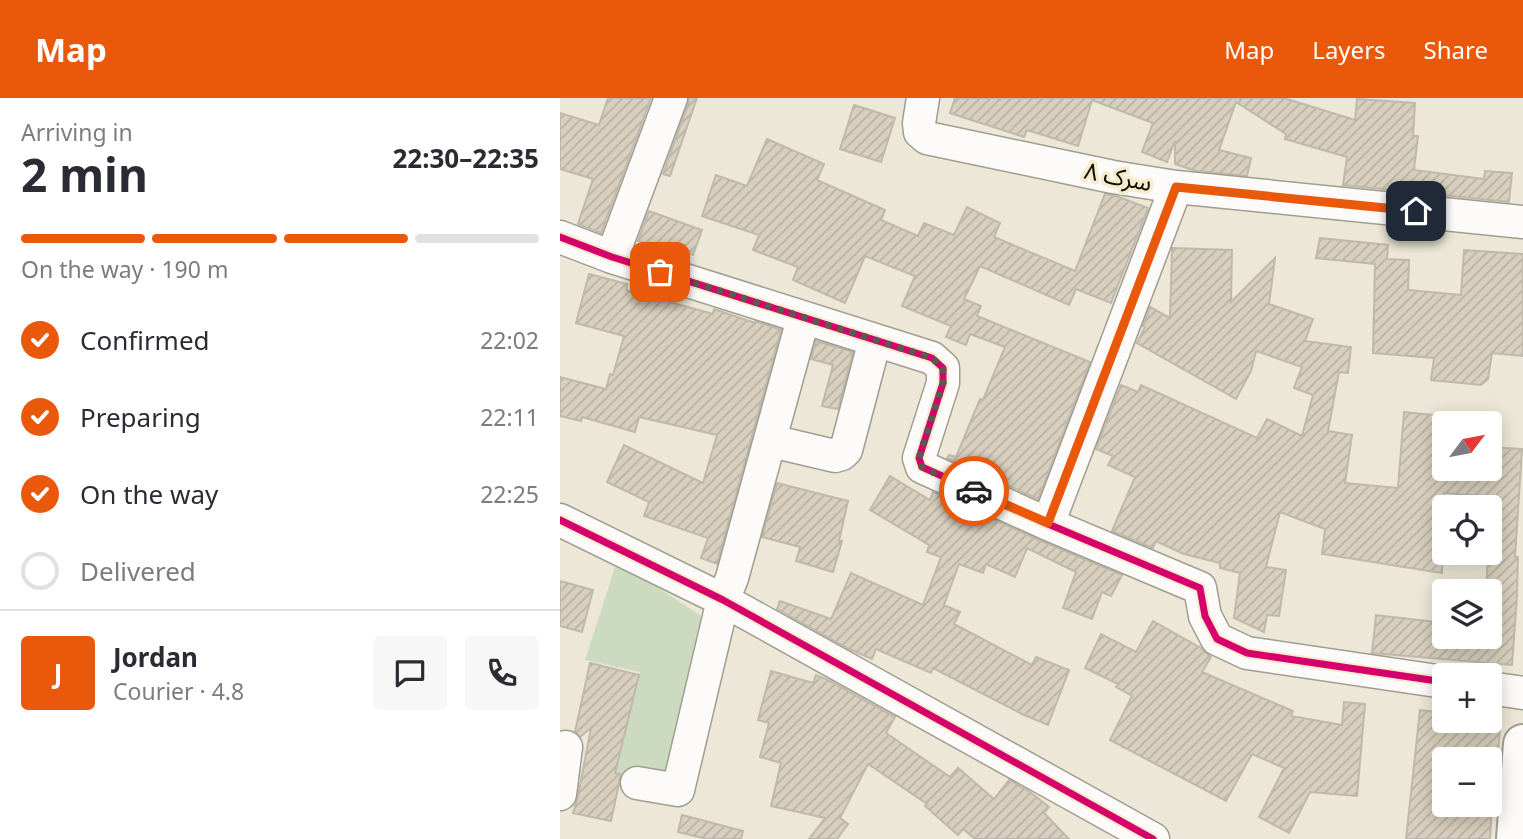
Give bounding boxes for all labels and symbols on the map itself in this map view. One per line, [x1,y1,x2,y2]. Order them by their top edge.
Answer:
street label: سرک ۸ [1082,153,1155,198]
pin [1386,181,1446,241]
pin [630,242,690,302]
north arrow [1432,411,1502,481]
courier [939,456,1009,526]

